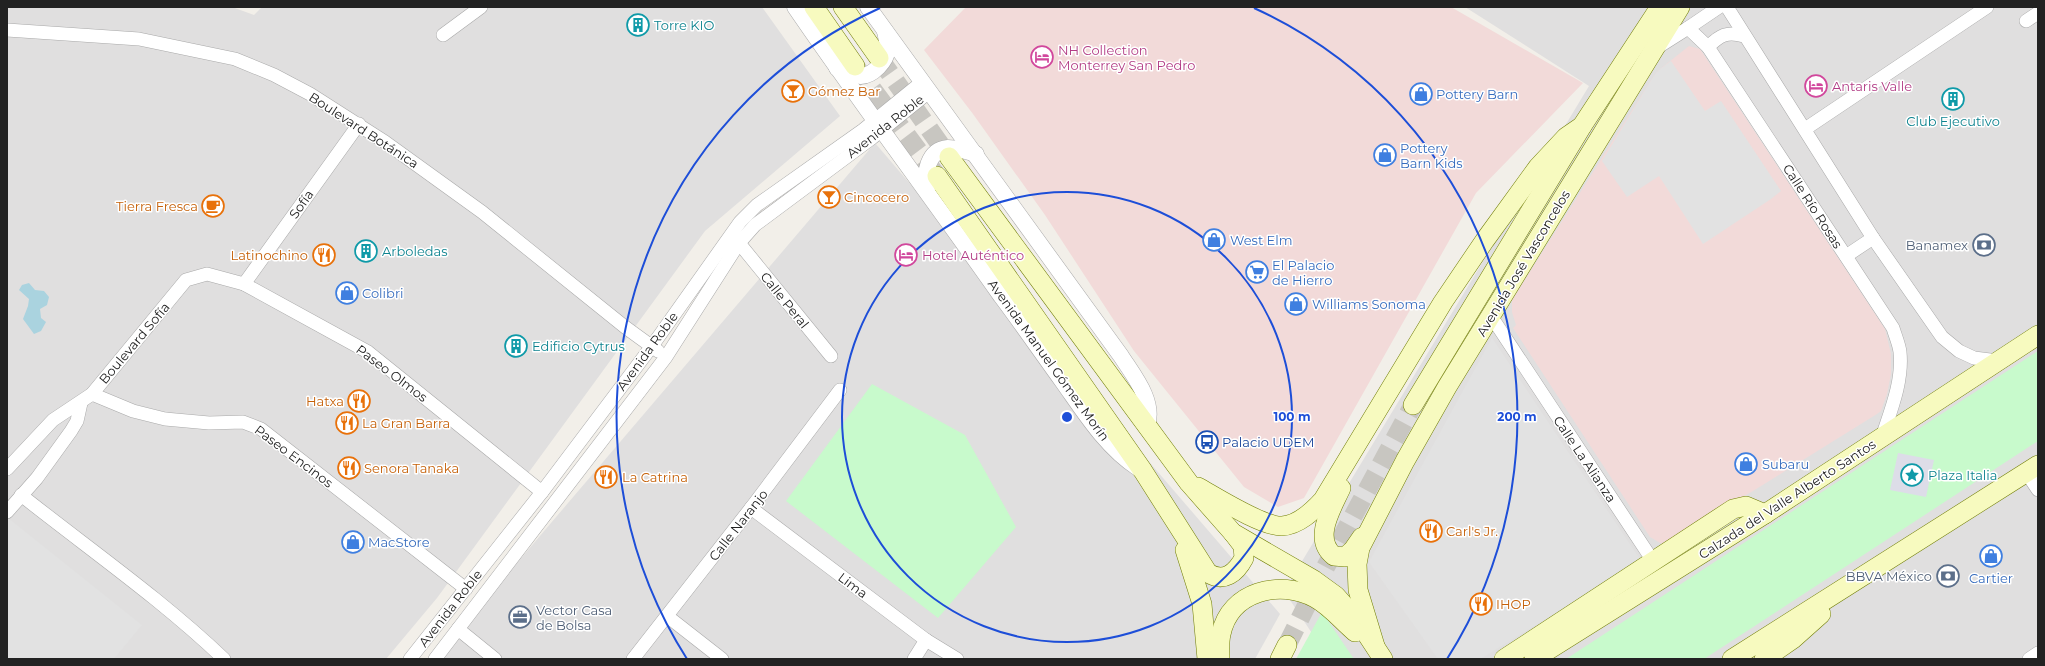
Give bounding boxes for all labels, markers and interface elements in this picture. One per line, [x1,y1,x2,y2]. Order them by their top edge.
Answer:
building icon: Torre KIO [625,12,651,38]
place label: Torre KIO [654,17,714,33]
place label: NH Collection Monterrey San Pedro [1058,42,1196,73]
hotel icon: NH Collection Monterrey San Pedro [1029,44,1055,70]
hotel icon: Antaris Valle [1803,73,1829,99]
bar icon: Gómez Bar [780,78,806,104]
place label: Antaris Valle [1832,78,1912,94]
shop icon: Pottery Barn [1408,81,1434,107]
place label: Gómez Bar [808,83,881,99]
place label: Pottery Barn [1436,86,1518,102]
building icon: Club Ejecutivo [1940,86,1966,112]
street label: Boulevard Botánica [306,89,422,171]
street label: Avenida Roble [843,91,927,161]
place label: Club Ejecutivo [1906,113,2000,129]
place label: Pottery Barn Kids [1400,140,1463,171]
shop icon: Pottery Barn Kids [1372,142,1398,168]
street label: Calle Río Rosas [1780,161,1846,251]
bar icon: Cincocero [816,184,842,210]
street label: Sofía [285,186,317,222]
street label: Avenida José Vasconcelos [1473,187,1573,339]
place label: Cincocero [844,189,909,205]
cafe icon: Tierra Fresca [200,193,226,219]
place label: Tierra Fresca [116,198,198,214]
shop icon: West Elm [1201,227,1227,253]
place label: West Elm [1230,232,1293,248]
bank icon: Banamex [1971,232,1997,258]
place label: Banamex [1906,237,1968,253]
building icon: Arboledas [353,238,379,264]
restaurant icon: Latinochino [311,242,337,268]
hotel icon: Hotel Auténtico [893,242,919,268]
place label: Arboledas [382,243,448,259]
place label: Latinochino [231,247,308,263]
place label: Hotel Auténtico [922,247,1024,263]
place label: El Palacio de Hierro [1272,257,1334,288]
supermarket icon: El Palacio de Hierro [1244,259,1270,285]
street label: Calle Peral [757,269,813,331]
street label: Avenida Manuel Gómez Morín [985,276,1113,444]
shop icon: Colibri [334,280,360,306]
place label: Colibri [362,285,404,301]
shop icon: Williams Sonoma [1283,291,1309,317]
place label: Williams Sonoma [1312,296,1426,312]
street label: Boulevard Sofía [95,299,173,387]
street label: Avenida Roble [613,308,681,394]
building icon: Edificio Cytrus [503,333,529,359]
place label: Edificio Cytrus [532,338,625,354]
street label: Paseo Olmos [353,341,431,405]
restaurant icon: Hatxa [346,388,372,414]
place label: Hatxa [306,393,344,409]
text: 100 m [1274,409,1310,424]
text: 200 m [1497,409,1537,424]
restaurant icon: La Gran Barra [334,410,360,436]
centre of rings [1060,410,1074,424]
street label: Calle La Alianza [1550,413,1620,505]
place label: La Gran Barra [362,415,450,431]
street label: Paseo Encinos [252,421,336,491]
bus stop icon: Palacio UDEM [1194,429,1220,455]
place label: Palacio UDEM [1222,434,1314,450]
street label: Calzada del Valle Alberto Santos [1695,436,1879,562]
shop icon: Subaru [1733,451,1759,477]
restaurant icon: Senora Tanaka [336,455,362,481]
place label: Subaru [1762,456,1809,472]
place label: Senora Tanaka [364,460,459,476]
place icon: Plaza Italia [1899,462,1925,488]
restaurant icon: La Catrina [593,464,619,490]
place label: Plaza Italia [1928,467,1998,483]
place label: La Catrina [622,469,688,485]
street label: Calle Naranjo [705,486,771,564]
restaurant icon: Carl's Jr. [1418,518,1444,544]
place label: Carl's Jr. [1446,523,1498,539]
shop icon: MacStore [340,529,366,555]
place label: MacStore [368,534,430,550]
shop icon: Cartier [1978,543,2004,569]
bank icon: BBVA México [1935,563,1961,589]
street label: Avenida Roble [415,566,485,650]
place label: BBVA México [1846,568,1932,584]
street label: Lima [835,569,871,601]
place label: Cartier [1969,570,2013,586]
restaurant icon: IHOP [1468,591,1494,617]
place label: IHOP [1496,596,1531,612]
place label: Vector Casa de Bolsa [536,602,612,633]
office icon: Vector Casa de Bolsa [507,604,533,630]

